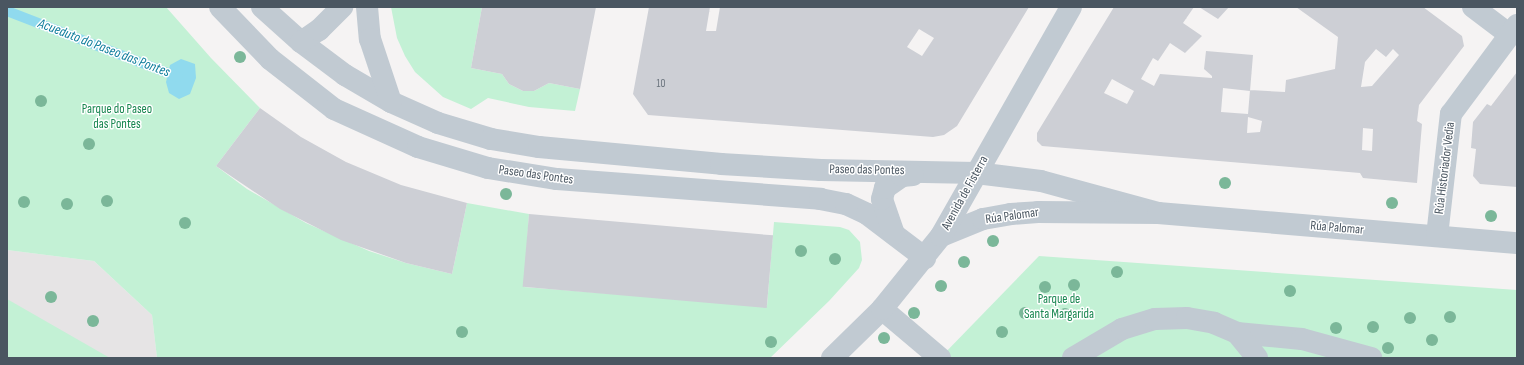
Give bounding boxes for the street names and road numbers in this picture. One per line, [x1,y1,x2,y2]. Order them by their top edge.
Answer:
street label: Rúa Historiador Vedia [1432,121,1458,215]
street label: Avenida de Fisterra [938,153,992,233]
street label: Paseo das Pontes [498,162,574,188]
street label: Paseo das Pontes [829,162,905,178]
street label: Rúa Palomar [984,205,1040,227]
street label: Rúa Palomar [1310,218,1364,238]

